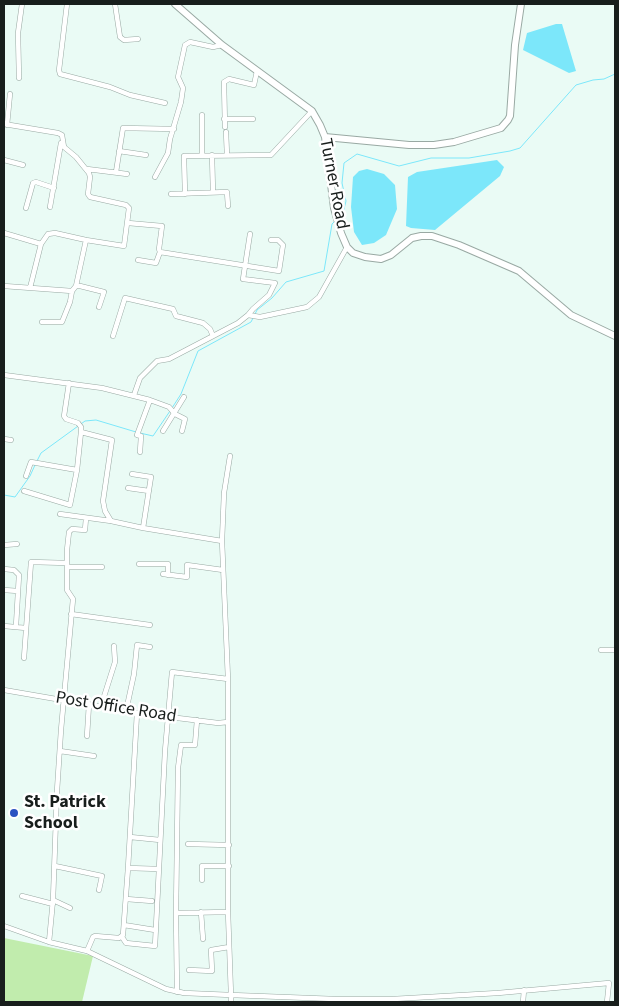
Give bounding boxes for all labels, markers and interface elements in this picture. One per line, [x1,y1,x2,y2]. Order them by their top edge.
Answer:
street label: Turner Road [314,137,352,231]
street label: Post Office Road [54,688,178,728]
place label: St. Patrick School [24,792,106,834]
marker: St. Patrick School [8,807,20,819]

